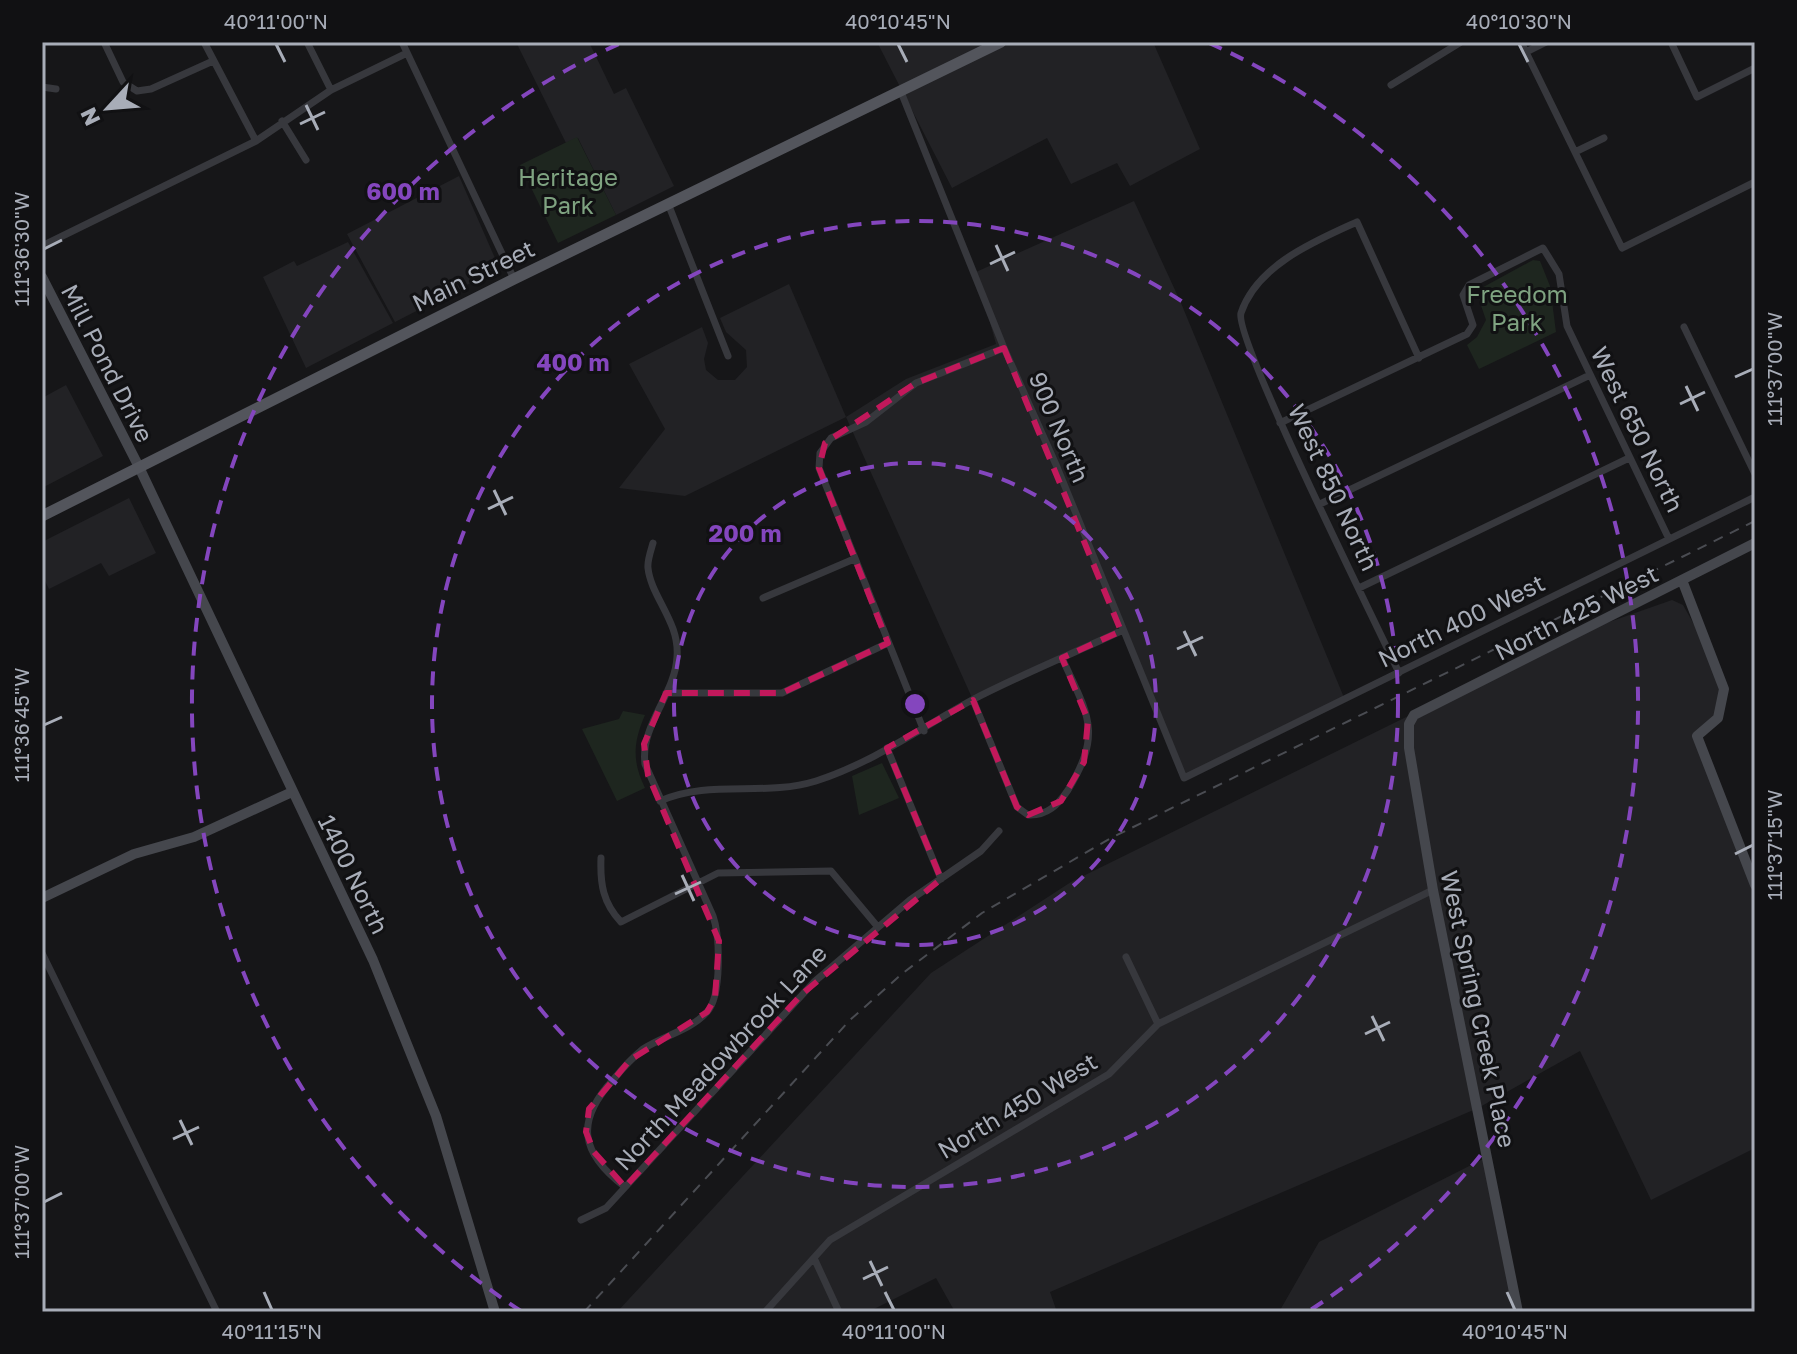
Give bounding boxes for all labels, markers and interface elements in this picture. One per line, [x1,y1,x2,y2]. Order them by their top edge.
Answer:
text: 40°11'00"N [224,9,328,33]
text: 40°10'45"N [845,9,951,33]
text: 40°10'30"N [1466,9,1572,33]
north arrow [68,68,148,148]
text: N [74,104,105,130]
park label: Heritage Park [518,162,618,219]
text: 600 m [366,176,440,205]
text: 111°36'30"W [9,192,33,307]
street label: Main Street [407,233,539,317]
street label: Mill Pond Drive [56,279,160,447]
park label: Freedom Park [1466,279,1568,336]
text: 111°37'00"W [1762,312,1786,426]
street label: West 650 North [1585,342,1691,516]
text: 400 m [536,347,610,376]
street label: 900 North [1024,367,1096,487]
street label: West 850 North [1283,399,1385,575]
text: 200 m [709,518,781,547]
street label: North 425 West [1489,558,1663,666]
street label: North 400 West [1373,567,1549,673]
text: 111°36'45"W [9,668,33,782]
centre of rings [901,690,929,718]
text: 111°37'15"W [1762,790,1786,900]
street label: 1400 North [313,810,395,938]
street label: West Spring Creek Place [1435,868,1523,1150]
street label: North Meadowbrook Lane [608,938,832,1176]
street label: North 450 West [932,1046,1102,1164]
text: 111°37'00"W [9,1145,33,1259]
text: 40°11'15"N [222,1319,322,1343]
text: 40°11'00"N [842,1319,946,1343]
text: 40°10'45"N [1462,1319,1568,1343]

